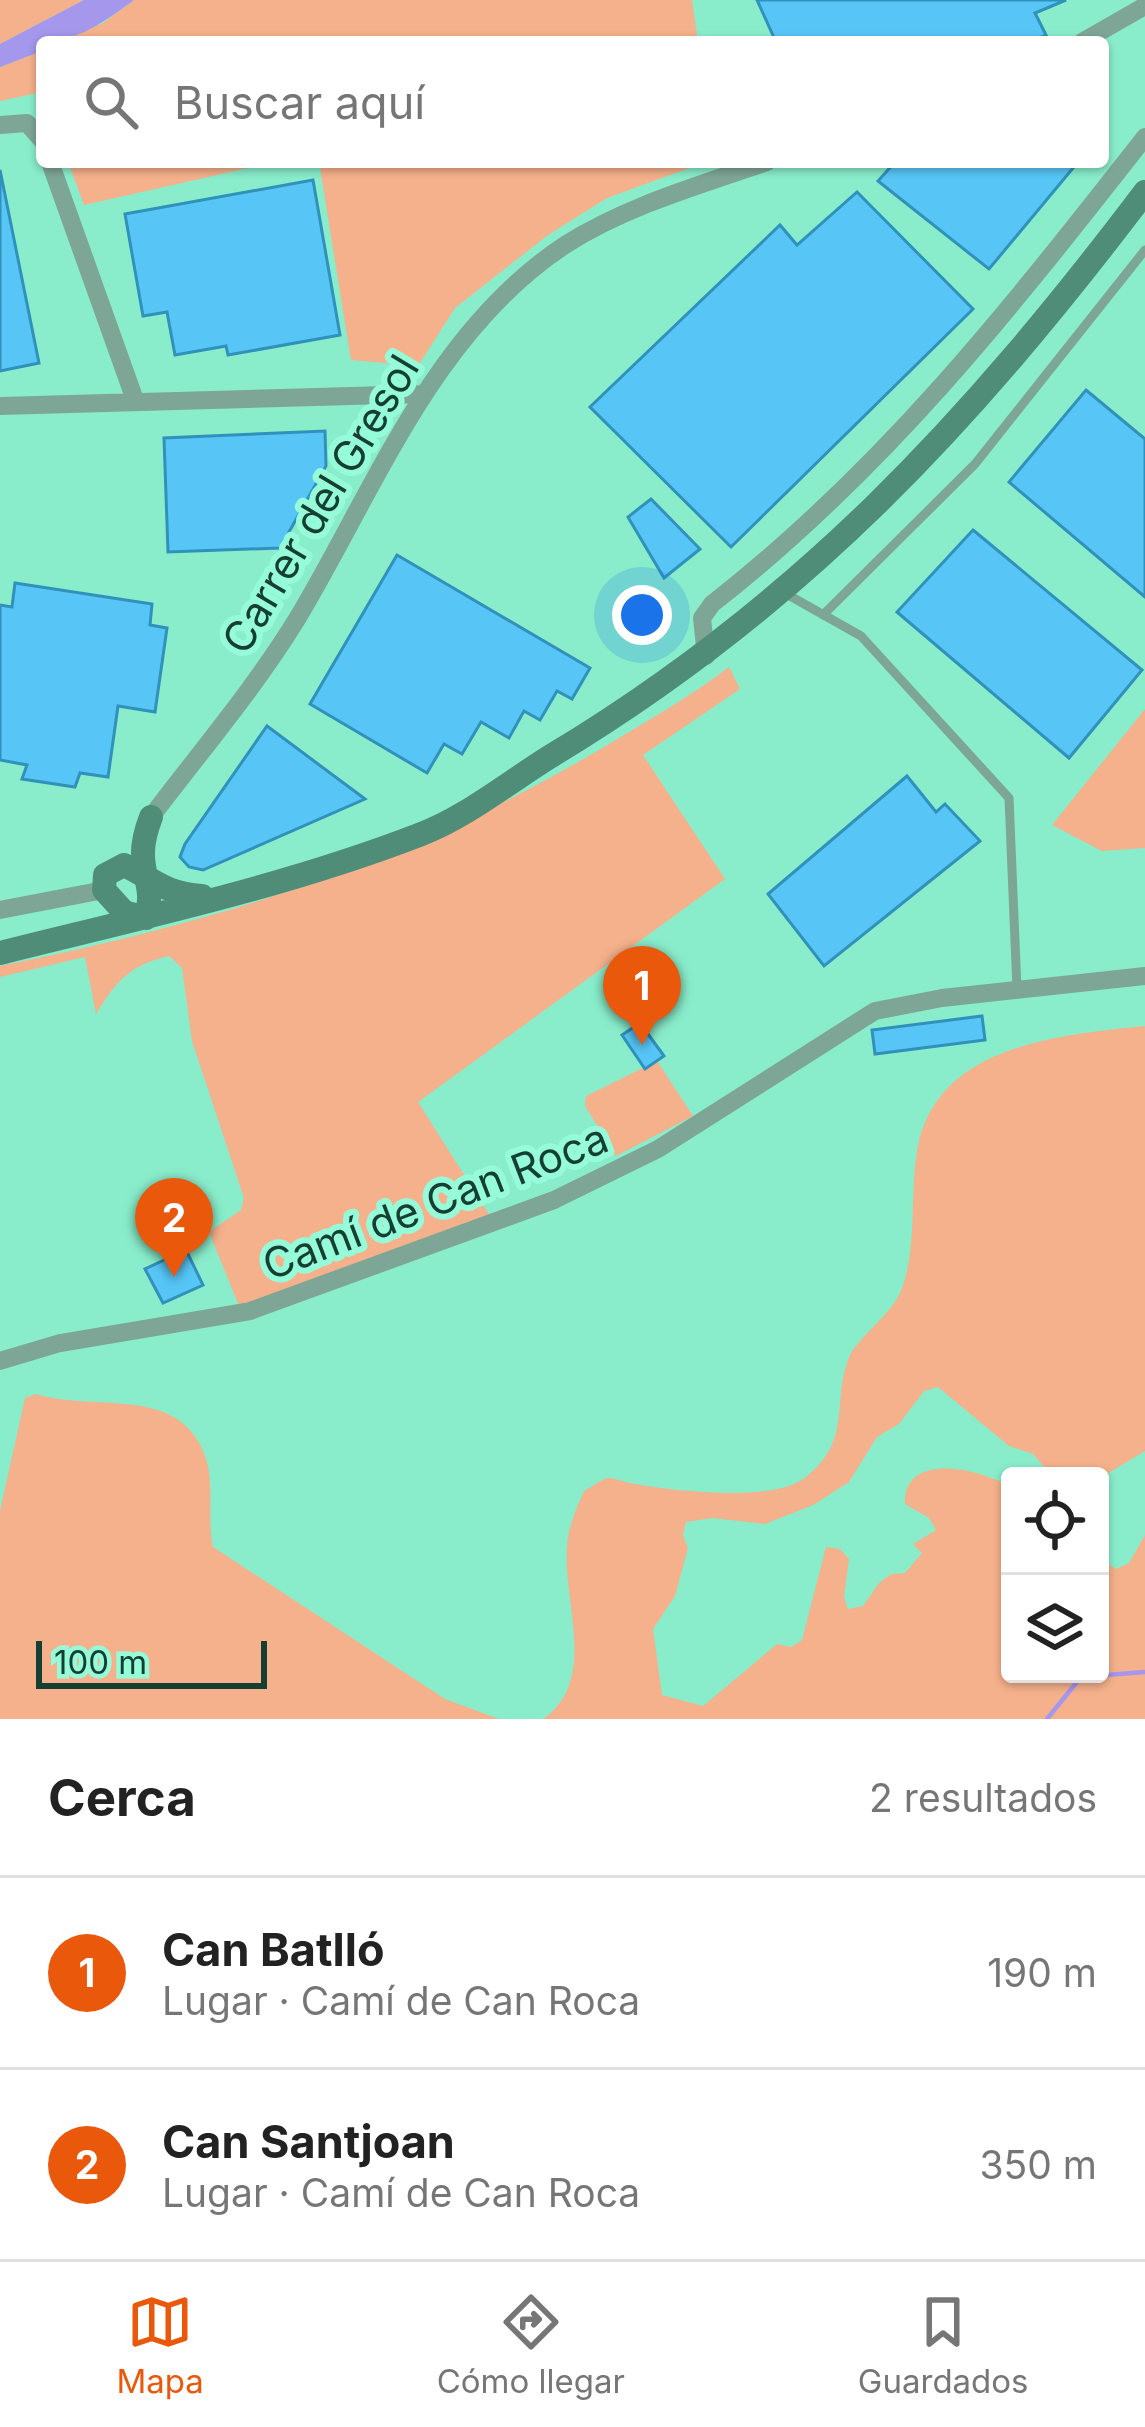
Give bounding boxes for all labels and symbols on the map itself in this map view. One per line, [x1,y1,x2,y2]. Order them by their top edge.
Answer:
street label: Carrer del Gresol [211,346,429,662]
your location [612,585,672,645]
pin: 1 [603,946,681,1045]
street label: Camí de Can Roca [255,1112,615,1290]
pin: 2 [135,1178,213,1277]
scale bar [36,1635,267,1688]

